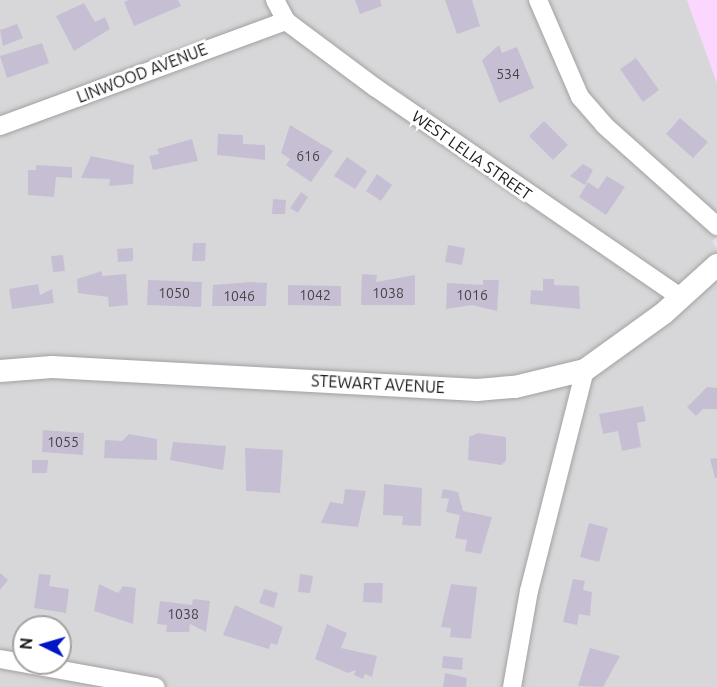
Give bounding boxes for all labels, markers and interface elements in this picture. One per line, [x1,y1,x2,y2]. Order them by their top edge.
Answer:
street label: LINWOOD AVENUE [74,39,210,107]
house number: 534 [496,66,520,82]
street label: WEST LELIA STREET [408,106,536,204]
house number: 616 [296,148,320,164]
house number: 1050 [158,285,190,301]
house number: 1038 [372,285,404,301]
house number: 1042 [299,287,331,303]
house number: 1016 [456,287,488,303]
house number: 1046 [223,288,255,304]
street label: STEWART AVENUE [311,371,445,397]
house number: 1055 [47,434,79,450]
house number: 1038 [167,606,199,622]
north arrow [12,615,72,675]
text: N [17,637,36,650]

